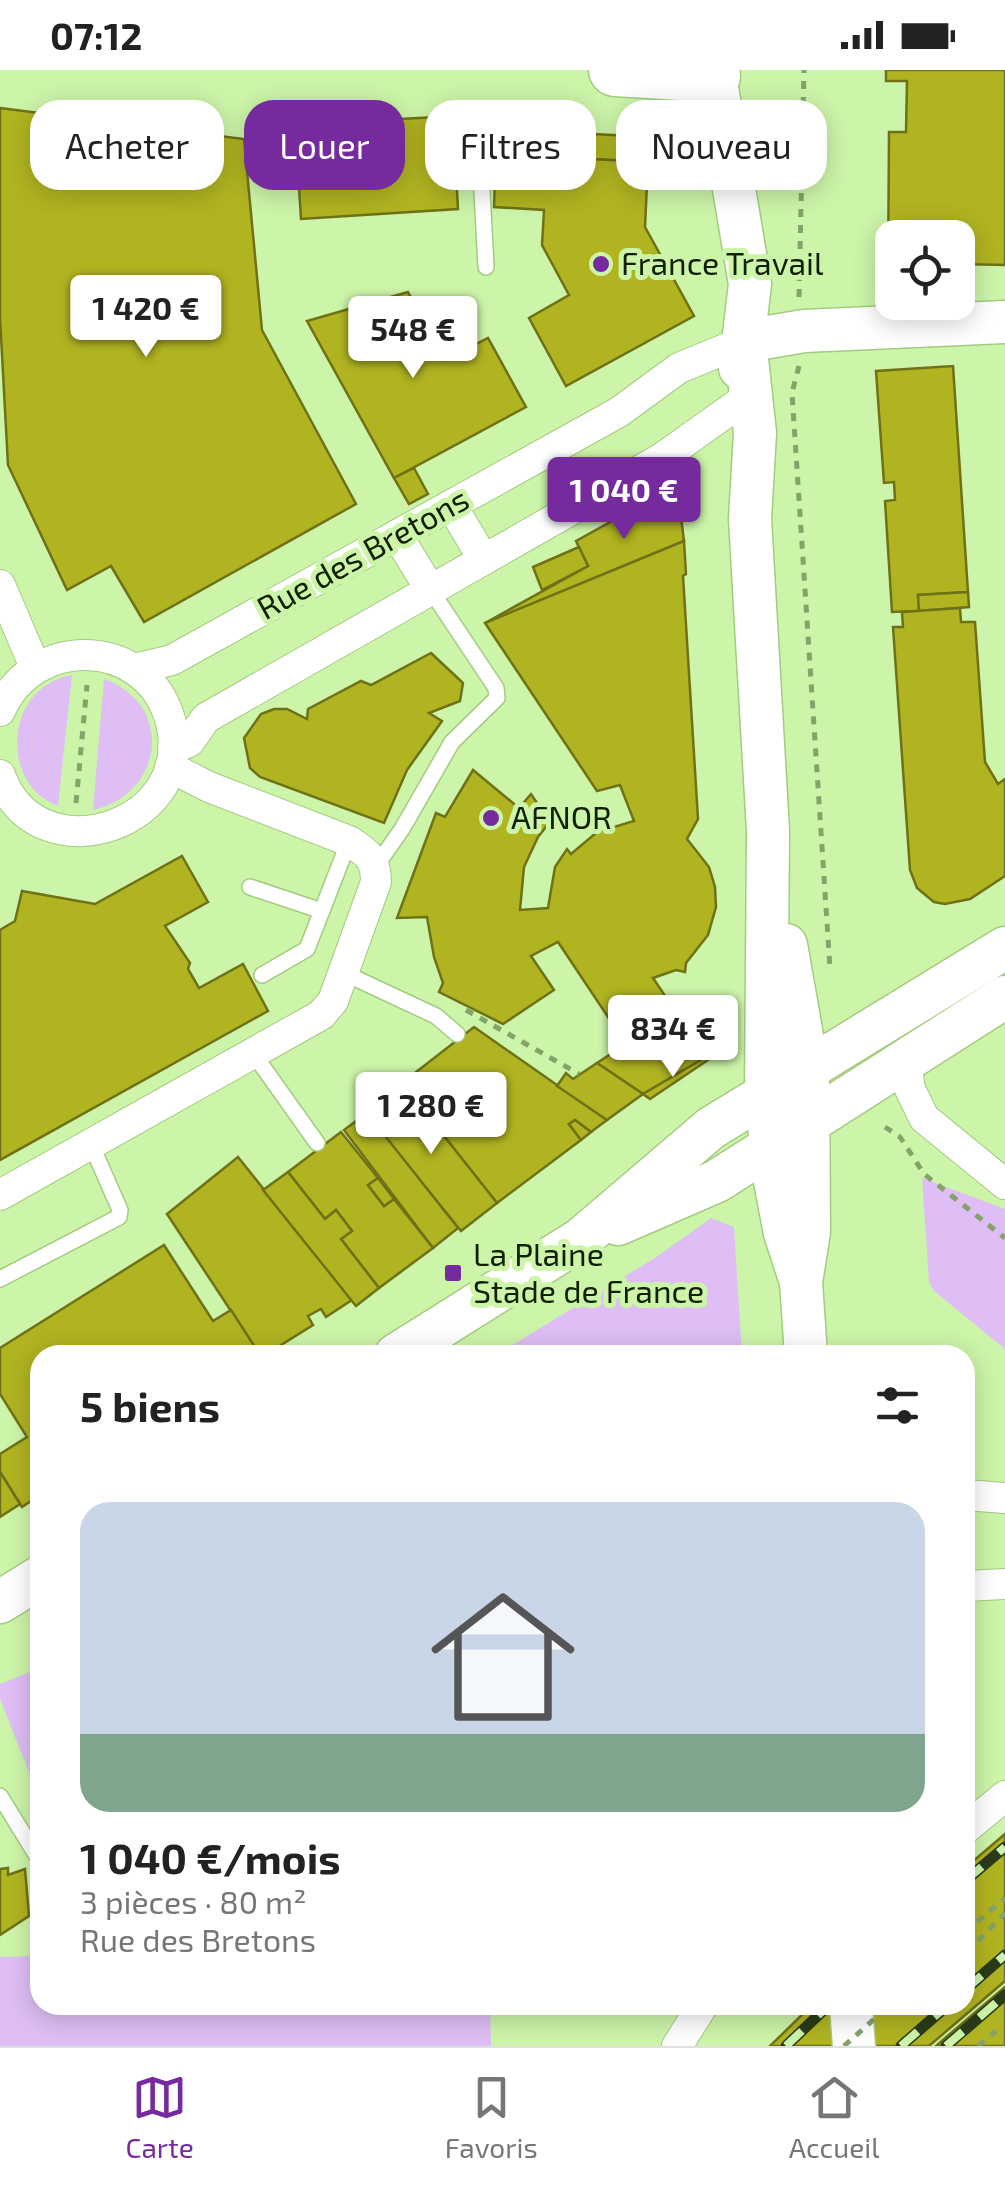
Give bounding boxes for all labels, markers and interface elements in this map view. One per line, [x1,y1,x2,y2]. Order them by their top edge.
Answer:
text: 07:12 [50,12,142,58]
chip: Acheter [30,100,224,190]
chip: Louer [244,100,405,190]
chip: Filtres [425,100,596,190]
chip: Nouveau [616,100,827,190]
map controls [875,220,975,320]
button: locate [875,220,975,320]
place label: France Travail [621,243,824,281]
marker: France Travail [590,253,612,275]
pin: 1 420 € [54,275,238,360]
text: 1 420 € [92,288,200,326]
pin: 548 € [343,296,483,381]
text: 548 € [370,309,456,347]
pin: 1 040 € [532,457,716,542]
text: 1 040 € [570,470,678,508]
street label: Rue des Bretons [250,478,474,626]
place label: AFNOR [511,797,612,835]
marker: AFNOR [480,807,502,829]
pin: 834 € [603,995,743,1080]
text: 834 € [630,1008,716,1046]
pin: 1 280 € [339,1072,523,1157]
text: 1 280 € [378,1085,484,1123]
place label: La Plaine Stade de France [473,1234,704,1309]
marker: La Plaine Stade de France [442,1262,464,1284]
icon: filters [870,1378,925,1433]
text: 5 biens [80,1380,220,1430]
icon: home [413,1567,593,1747]
text: 1 040 €/mois [80,1832,341,1882]
text: 3 pièces · 80 m² [80,1882,306,1920]
text: Rue des Bretons [80,1920,316,1958]
tab: Carte [126,2070,194,2164]
tab: Favoris [445,2070,538,2164]
tab: Accueil [789,2070,879,2164]

